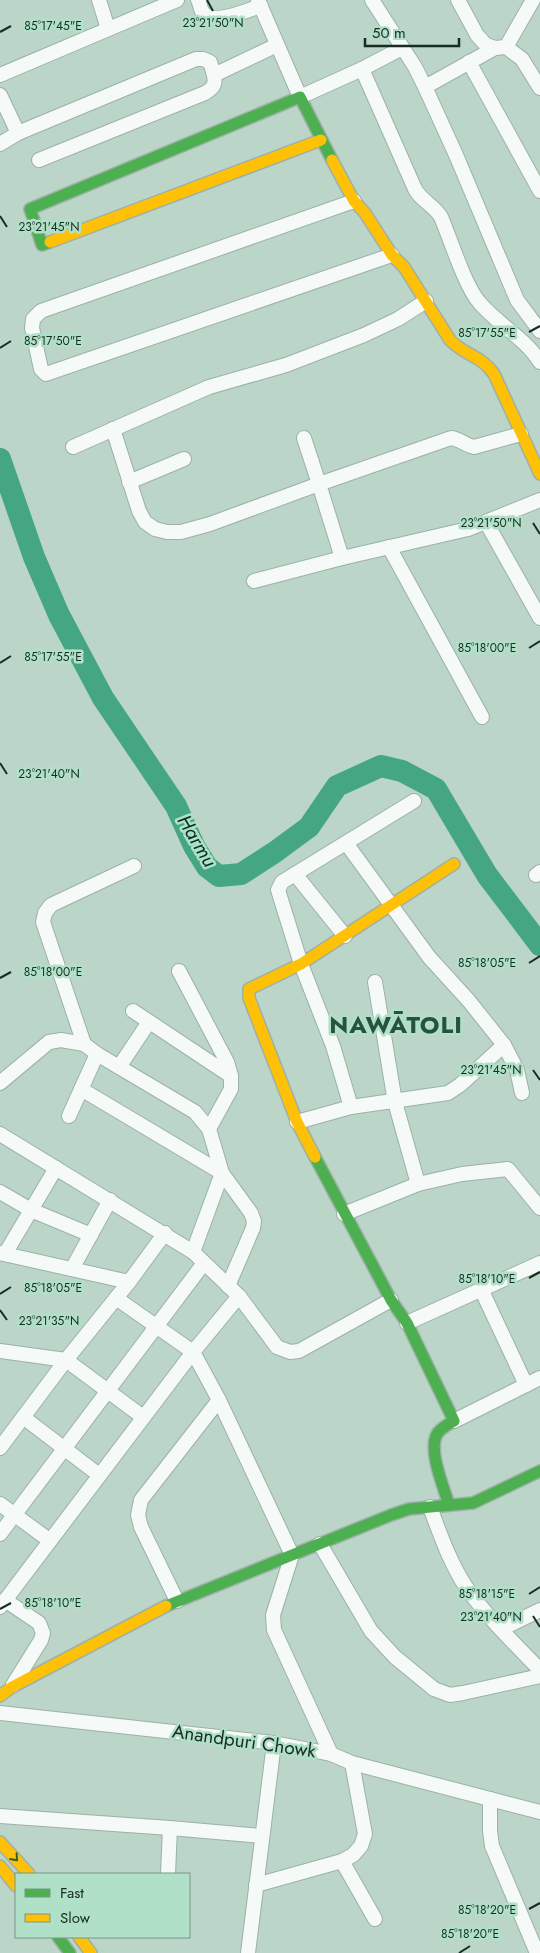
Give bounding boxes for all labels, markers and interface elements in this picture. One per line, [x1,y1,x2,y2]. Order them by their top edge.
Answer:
text: 23°21'50"N [182,14,244,32]
scale bar [365,15,459,47]
text: 85°17'45"E [24,17,82,35]
text: 50 m [372,22,406,44]
text: 23°21'45"N [18,218,80,236]
text: 85°17'55"E [458,324,516,342]
text: 85°17'50"E [24,332,82,350]
text: 23°21'50"N [460,514,522,532]
text: 85°18'00"E [458,639,516,657]
text: 85°17'55"E [24,648,82,666]
text: 23°21'40"N [18,765,80,783]
water label: Harmu [170,809,224,873]
text: 85°18'05"E [458,954,516,972]
text: 85°18'00"E [24,963,82,981]
district label: NAWĀTOLI [329,1007,463,1042]
text: 23°21'45"N [460,1061,522,1079]
text: 85°18'10"E [459,1270,515,1288]
text: 85°18'05"E [24,1279,82,1297]
text: 23°21'35"N [19,1312,79,1330]
text: 85°18'15"E [459,1585,515,1603]
text: 85°18'10"E [25,1594,81,1612]
text: 23°21'40"N [460,1608,522,1626]
street label: Anandpuri Chowk [170,1718,318,1765]
one-way arrow [9,1852,18,1861]
legend [15,1873,190,1938]
text: Fast [60,1882,84,1904]
text: 85°18'20"E [458,1901,516,1919]
text: Slow [60,1907,91,1929]
text: 85°18'20"E [441,1925,499,1943]

